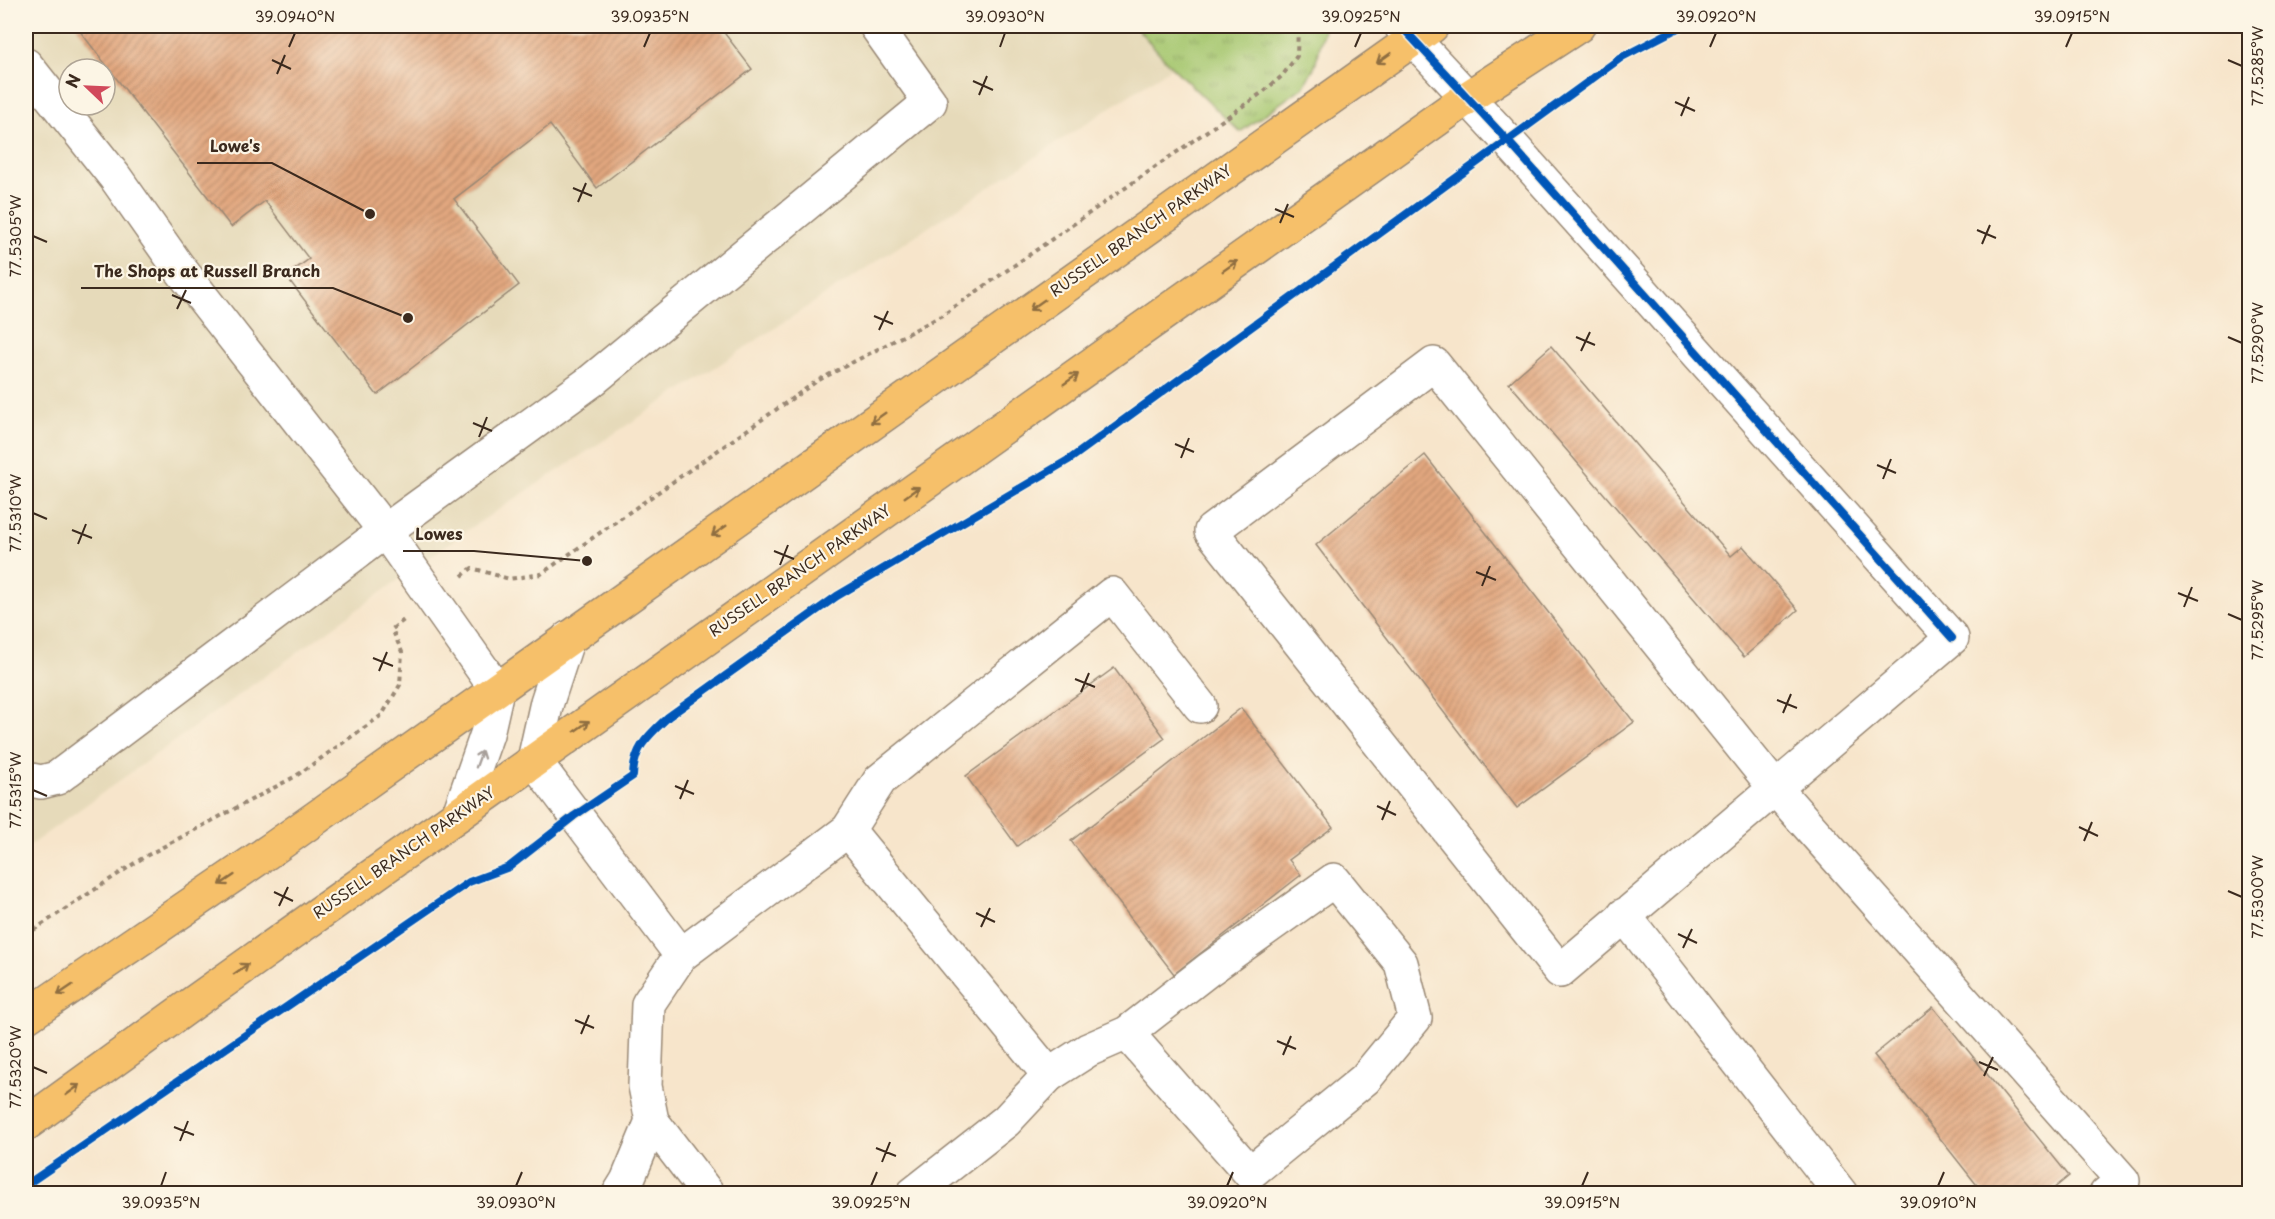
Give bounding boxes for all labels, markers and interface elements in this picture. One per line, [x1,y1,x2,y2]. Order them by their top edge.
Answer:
text: 39.0940°N [255,4,335,27]
text: 39.0935°N [611,4,689,27]
text: 39.0930°N [965,4,1045,27]
text: 39.0925°N [1321,4,1401,27]
text: 39.0920°N [1676,4,1756,27]
text: 39.0915°N [2034,4,2110,27]
text: 77.5285°W [2245,25,2268,106]
one-way arrow [1376,52,1392,65]
north arrow [57,57,117,117]
text: N [59,70,86,91]
callout: Lowe's [197,129,272,163]
text: Lowe's [210,133,260,157]
street label: RUSSELL BRANCH PARKWAY [1044,158,1236,302]
text: 77.5305°W [3,194,26,277]
callout: The Shops at Russell Branch [81,254,333,288]
text: The Shops at Russell Branch [94,258,320,282]
one-way arrow [1221,260,1237,272]
one-way arrow [1029,299,1045,311]
text: 77.5290°W [2245,302,2268,384]
one-way arrow [1062,373,1078,385]
one-way arrow [870,412,886,424]
text: 77.5310°W [3,473,26,552]
one-way arrow [903,486,919,498]
street label: RUSSELL BRANCH PARKWAY [703,498,895,642]
callout: Lowes [403,517,474,551]
text: Lowes [415,521,463,545]
one-way arrow [711,525,727,537]
text: 77.5295°W [2245,579,2268,660]
one-way arrow [573,720,589,732]
one-way arrow [474,750,485,768]
text: 77.5315°W [3,751,26,828]
street label: RUSSELL BRANCH PARKWAY [307,780,499,924]
text: 77.5300°W [2245,855,2268,939]
one-way arrow [219,874,235,886]
one-way arrow [232,963,248,975]
one-way arrow [58,984,74,996]
text: 77.5320°W [3,1025,26,1108]
one-way arrow [64,1083,80,1096]
text: 39.0935°N [122,1190,200,1213]
text: 39.0930°N [476,1190,556,1213]
text: 39.0925°N [831,1190,911,1213]
text: 39.0920°N [1187,1190,1267,1213]
text: 39.0915°N [1544,1190,1620,1213]
text: 39.0910°N [1899,1190,1977,1213]

